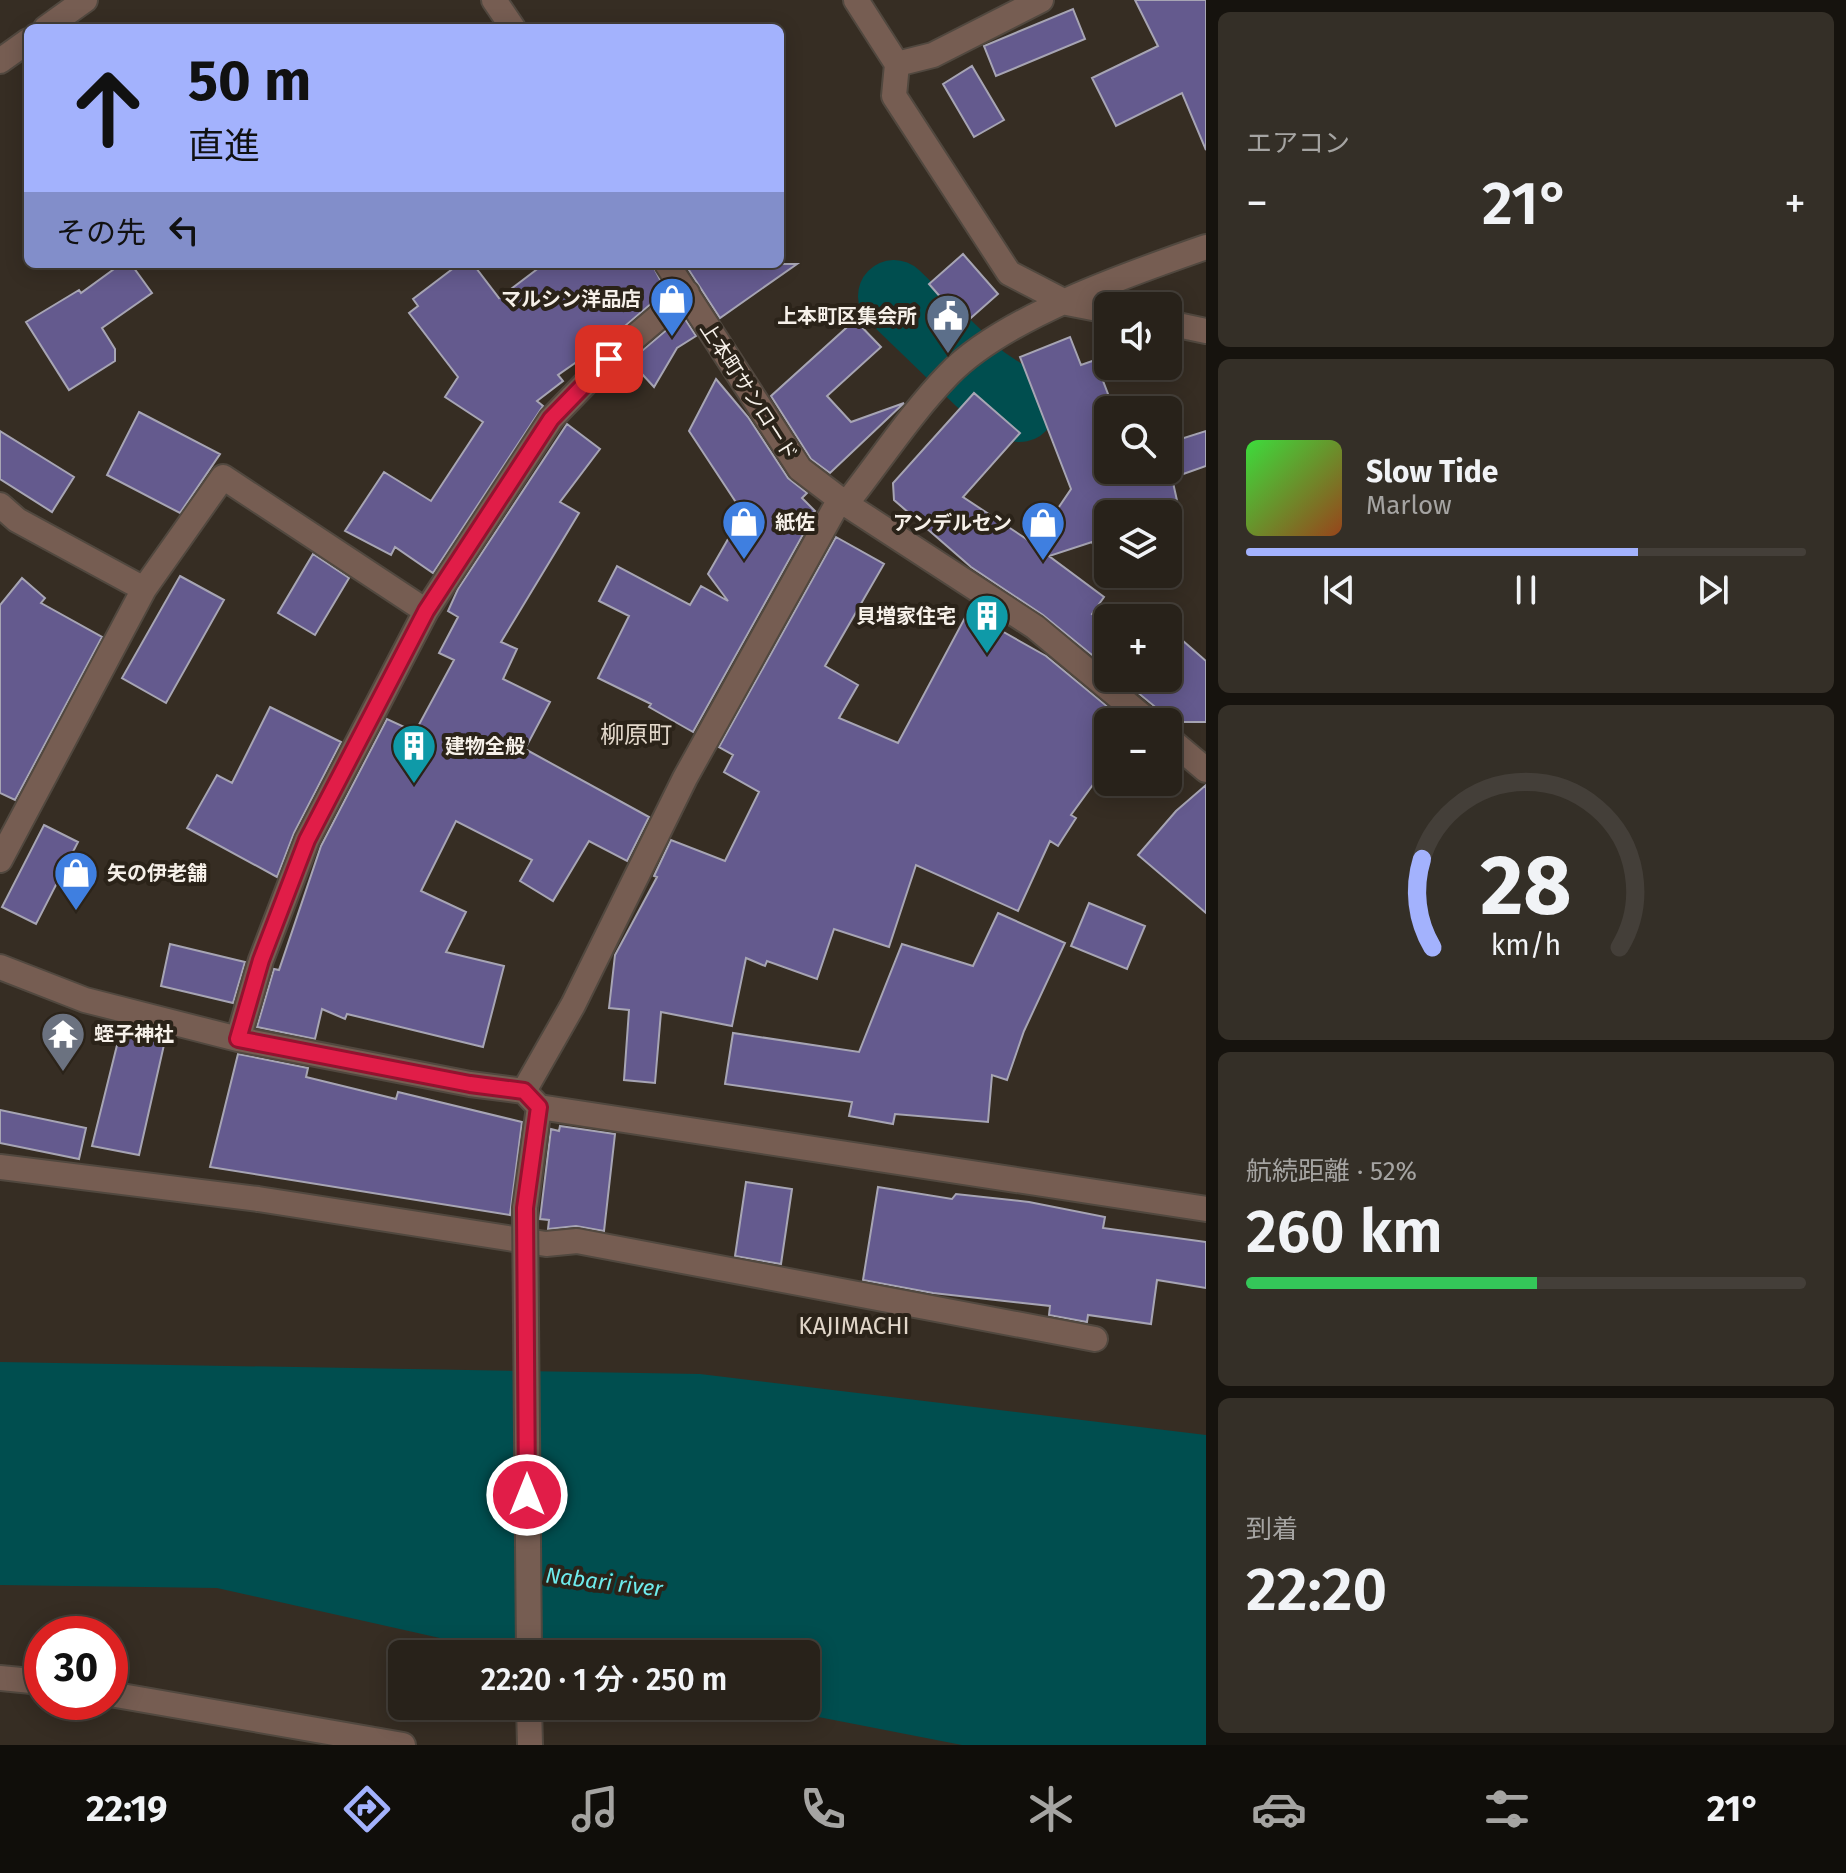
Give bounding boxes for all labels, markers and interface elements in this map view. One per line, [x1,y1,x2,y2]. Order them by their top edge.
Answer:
text: 50 m [188,48,311,115]
icon: ahead [56,56,160,160]
text: 直進 [188,124,260,168]
text: エアコン [1246,128,1350,159]
text: 21° [1482,168,1570,240]
text: − [1246,177,1268,230]
text: + [1784,177,1806,230]
icon: left [162,208,206,252]
text: その先 [56,215,146,251]
shop icon: マルシン洋品店 [648,275,696,338]
place label: マルシン洋品店 [501,287,641,311]
public building icon: 上本町区集会所 [924,292,972,355]
map controls [1094,292,1182,796]
button: sound [1094,292,1182,380]
place label: 上本町区集会所 [777,304,917,328]
street label: 上本町サンロード [695,317,803,465]
pin [575,325,643,393]
icon: arrive [587,337,631,381]
button: search [1094,396,1182,484]
text: Slow Tide [1366,454,1498,490]
text: Marlow [1366,490,1452,521]
shop icon: 紙佐 [720,498,768,561]
shop icon: アンデルセン [1019,499,1067,562]
button: layers [1094,500,1182,588]
place label: 紙佐 [775,510,815,534]
place label: アンデルセン [893,511,1012,535]
icon: previous [1317,568,1361,612]
icon: pause [1504,568,1548,612]
icon: next [1691,568,1735,612]
building icon: 貝増家住宅 [963,592,1011,655]
place label: 貝増家住宅 [856,604,956,628]
button: + [1094,604,1182,692]
button: − [1094,708,1182,796]
district label: 柳原町 [600,721,672,749]
building icon: 建物全般 [390,722,438,785]
place label: 建物全般 [445,734,525,758]
text: 28 [1480,836,1572,936]
shop icon: 矢の伊老舗 [52,849,100,912]
place label: 矢の伊老舗 [107,861,207,885]
text: km/h [1491,929,1561,964]
temple icon: 蛭子神社 [39,1010,87,1073]
place label: 蛭子神社 [94,1022,174,1046]
text: 航続距離 · 52% [1246,1156,1417,1187]
text: 260 km [1246,1196,1443,1268]
district label: KAJIMACHI [798,1312,910,1340]
position arrow [485,1453,569,1537]
text: 到着 [1246,1514,1298,1545]
text: 22:20 [1246,1554,1387,1626]
water label: Nabari river [544,1561,665,1603]
speed limit sign: 30 [24,1616,128,1720]
text: 22:20 · 1 分 · 250 m [481,1662,727,1698]
icon: directions [339,1781,395,1837]
icon: music [567,1781,623,1837]
icon: phone [795,1781,851,1837]
icon: climate [1023,1781,1079,1837]
icon: car [1251,1781,1307,1837]
icon: filters [1479,1781,1535,1837]
text: 22:19 [86,1787,167,1831]
text: 21° [1707,1787,1760,1831]

